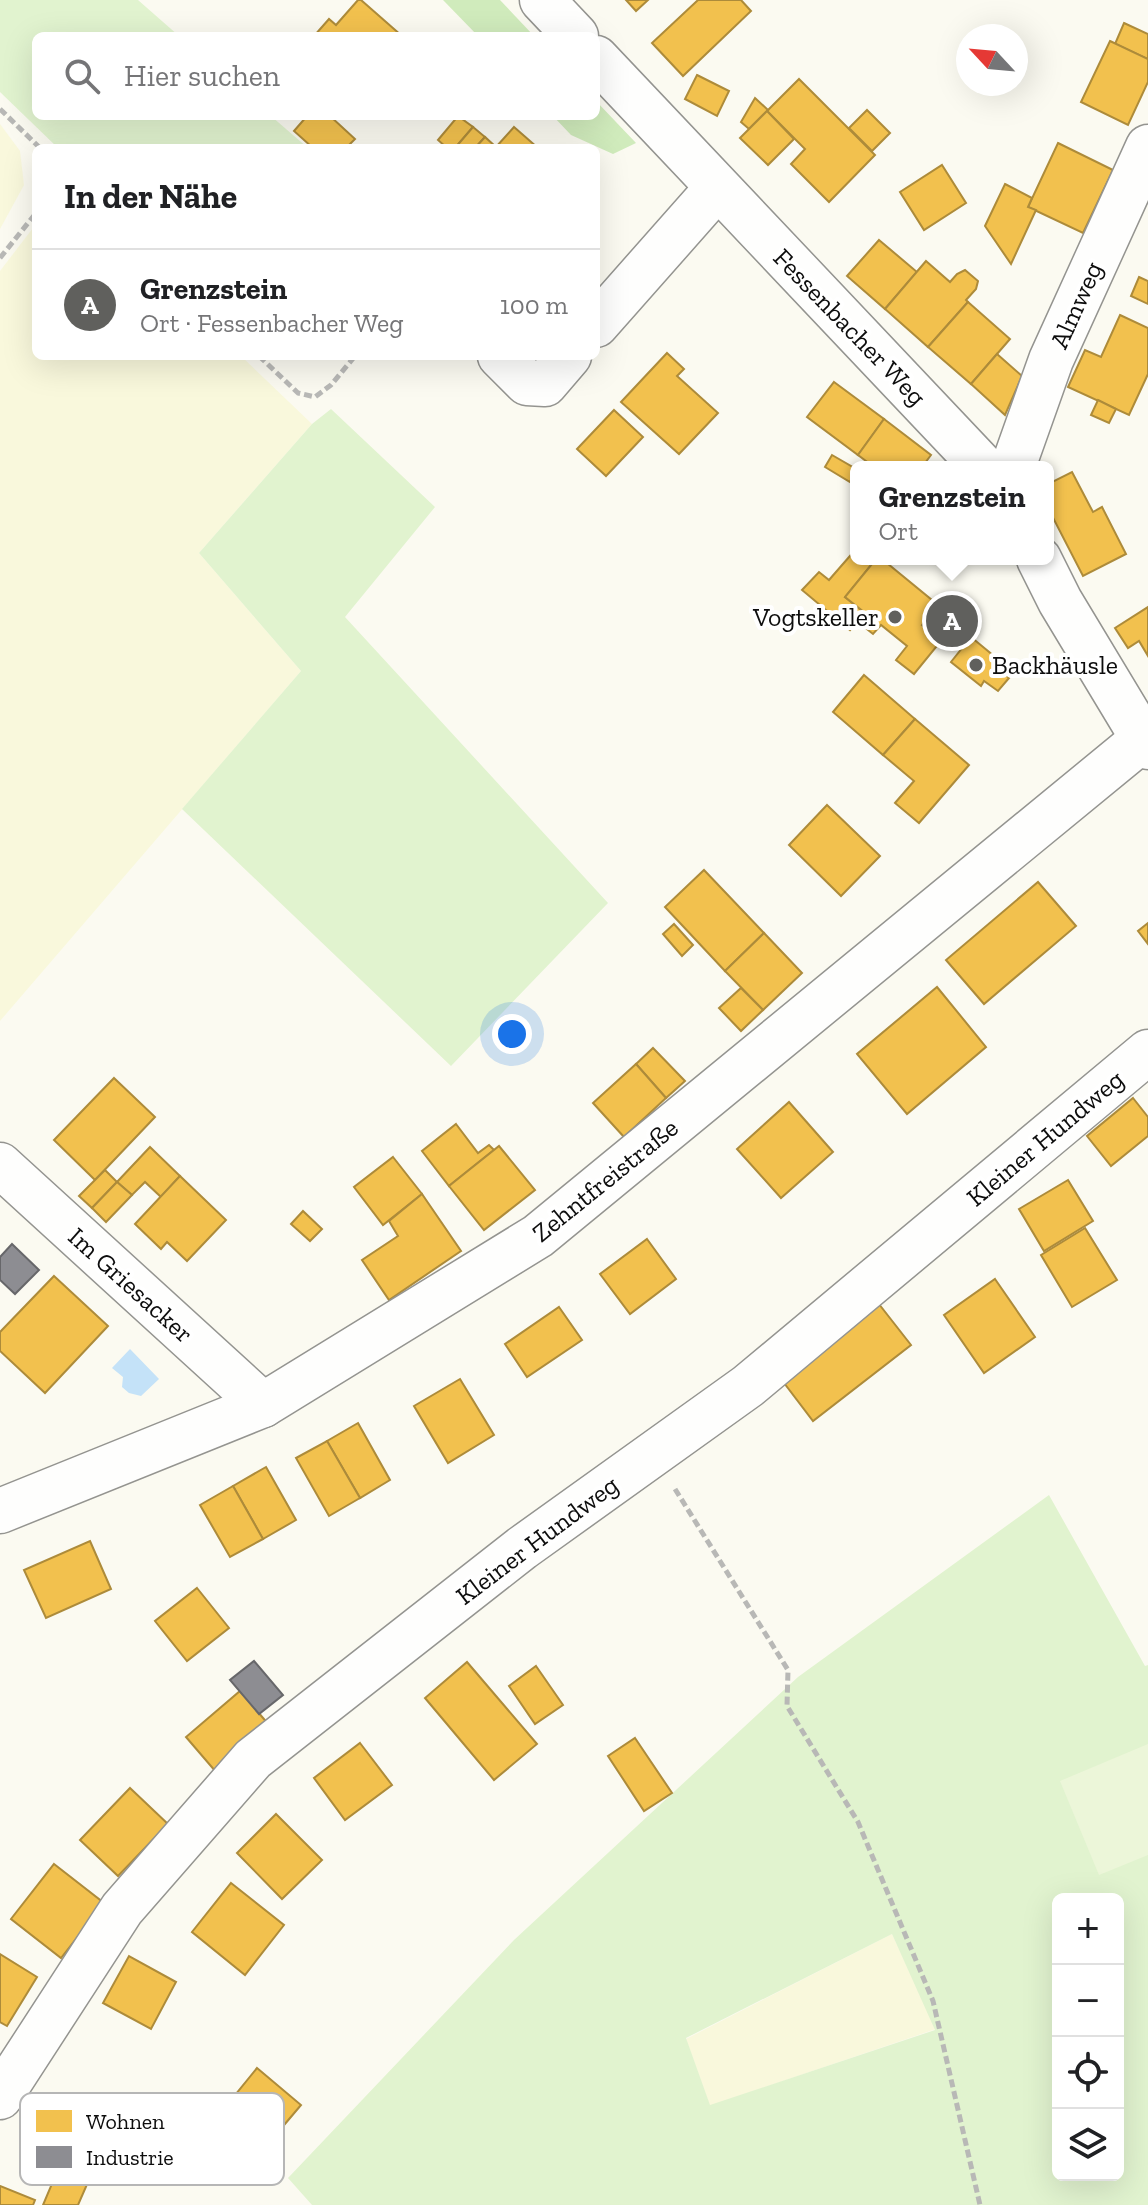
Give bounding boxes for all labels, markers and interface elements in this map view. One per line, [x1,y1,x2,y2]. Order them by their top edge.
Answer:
north arrow [956,24,1028,96]
search box [32,32,600,120]
icon: search [60,54,104,98]
text: Hier suchen [124,58,280,94]
text: In der Nähe [64,176,237,217]
street label: Fessenbacher Weg [767,242,933,412]
street label: Almweg [1043,257,1109,353]
text: Grenzstein [140,271,287,307]
text: A [81,289,99,321]
text: 100 m [500,289,568,321]
text: Ort · Fessenbacher Weg [140,307,403,339]
popup [850,461,1054,565]
text: Grenzstein [878,479,1026,515]
text: Ort [878,515,918,547]
pin: A [926,591,978,651]
place label: Vogtskeller [752,601,879,633]
marker: Vogtskeller [886,608,904,626]
place label: Backhäusle [992,649,1118,681]
marker: Backhäusle [967,656,985,674]
your location [492,1014,532,1054]
street label: Kleiner Hundweg [960,1063,1130,1213]
street label: Zehntfreistraße [525,1111,685,1249]
street label: Im Griesacker [62,1220,200,1350]
street label: Kleiner Hundweg [449,1468,625,1612]
map controls [1052,1893,1124,2181]
button: + [1052,1893,1124,1965]
button: − [1052,1965,1124,2037]
button: locate [1052,2037,1124,2109]
legend [20,2093,284,2185]
text: Wohnen [86,2108,165,2135]
button: layers [1052,2109,1124,2181]
text: Industrie [86,2144,174,2171]

